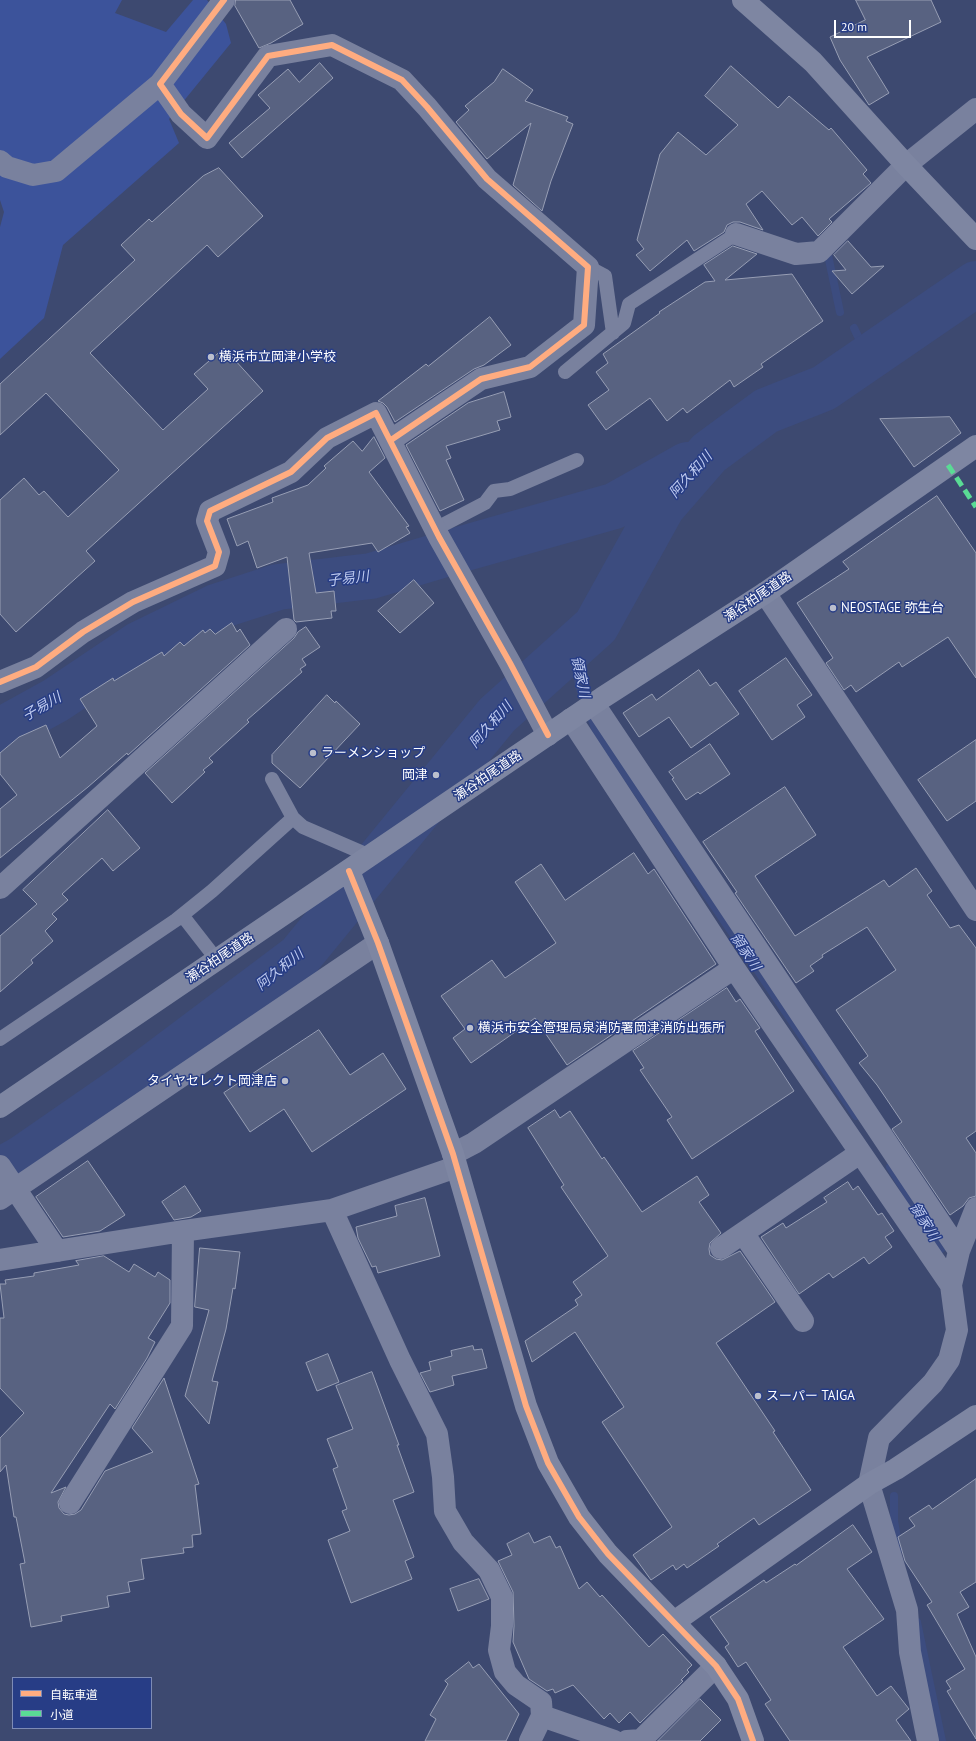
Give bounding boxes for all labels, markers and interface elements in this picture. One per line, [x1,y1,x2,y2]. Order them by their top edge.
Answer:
scale bar [836,12,913,38]
text: 20 m [841,19,867,34]
place label: 横浜市立岡津小学校 [219,349,336,365]
marker: 横浜市立岡津小学校 [206,352,216,362]
water label: 阿久和川 [666,449,716,501]
water label: 子易川 [326,568,370,590]
street label: 瀬谷柏尾道路 [721,569,795,625]
place label: NEOSTAGE 弥生台 [841,600,944,616]
marker: NEOSTAGE 弥生台 [828,603,838,613]
water label: 領家川 [567,655,593,699]
water label: 子易川 [20,689,64,725]
water label: 阿久和川 [466,699,516,751]
place label: ラーメンショップ [321,745,425,761]
marker: ラーメンショップ [308,748,318,758]
street label: 瀬谷柏尾道路 [451,748,525,804]
place label: 岡津 [402,767,428,783]
marker: 岡津 [431,770,441,780]
street label: 瀬谷柏尾道路 [183,930,257,986]
water label: 領家川 [726,930,764,974]
water label: 阿久和川 [253,946,307,994]
place label: 横浜市安全管理局泉消防署岡津消防出張所 [478,1020,725,1036]
marker: 横浜市安全管理局泉消防署岡津消防出張所 [465,1023,475,1033]
place label: タイヤセレクト岡津店 [147,1073,277,1089]
marker: タイヤセレクト岡津店 [280,1076,290,1086]
water label: 領家川 [906,1200,942,1244]
place label: スーパー TAIGA [766,1388,855,1404]
marker: スーパー TAIGA [753,1391,763,1401]
legend [12,1677,152,1729]
text: 自転車道 [50,1687,98,1702]
text: 小道 [50,1707,74,1722]

